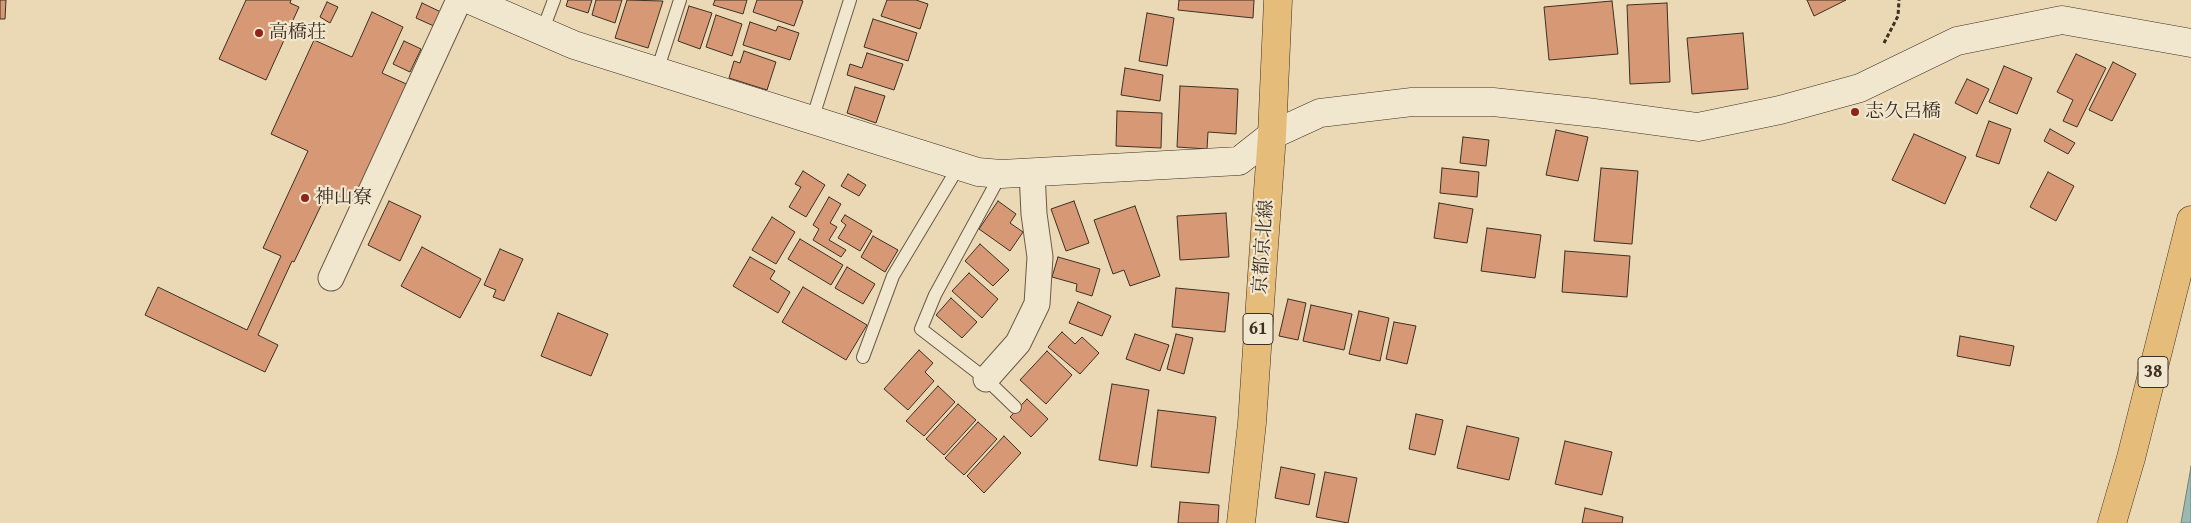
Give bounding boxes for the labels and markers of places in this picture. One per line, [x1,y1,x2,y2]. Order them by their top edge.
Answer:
place label: 高橋荘 [269,22,326,44]
marker: 高橋荘 [253,27,265,39]
place label: 志久呂橋 [1865,101,1941,123]
marker: 志久呂橋 [1849,106,1861,118]
place label: 神山寮 [315,187,372,209]
marker: 神山寮 [299,192,311,204]

